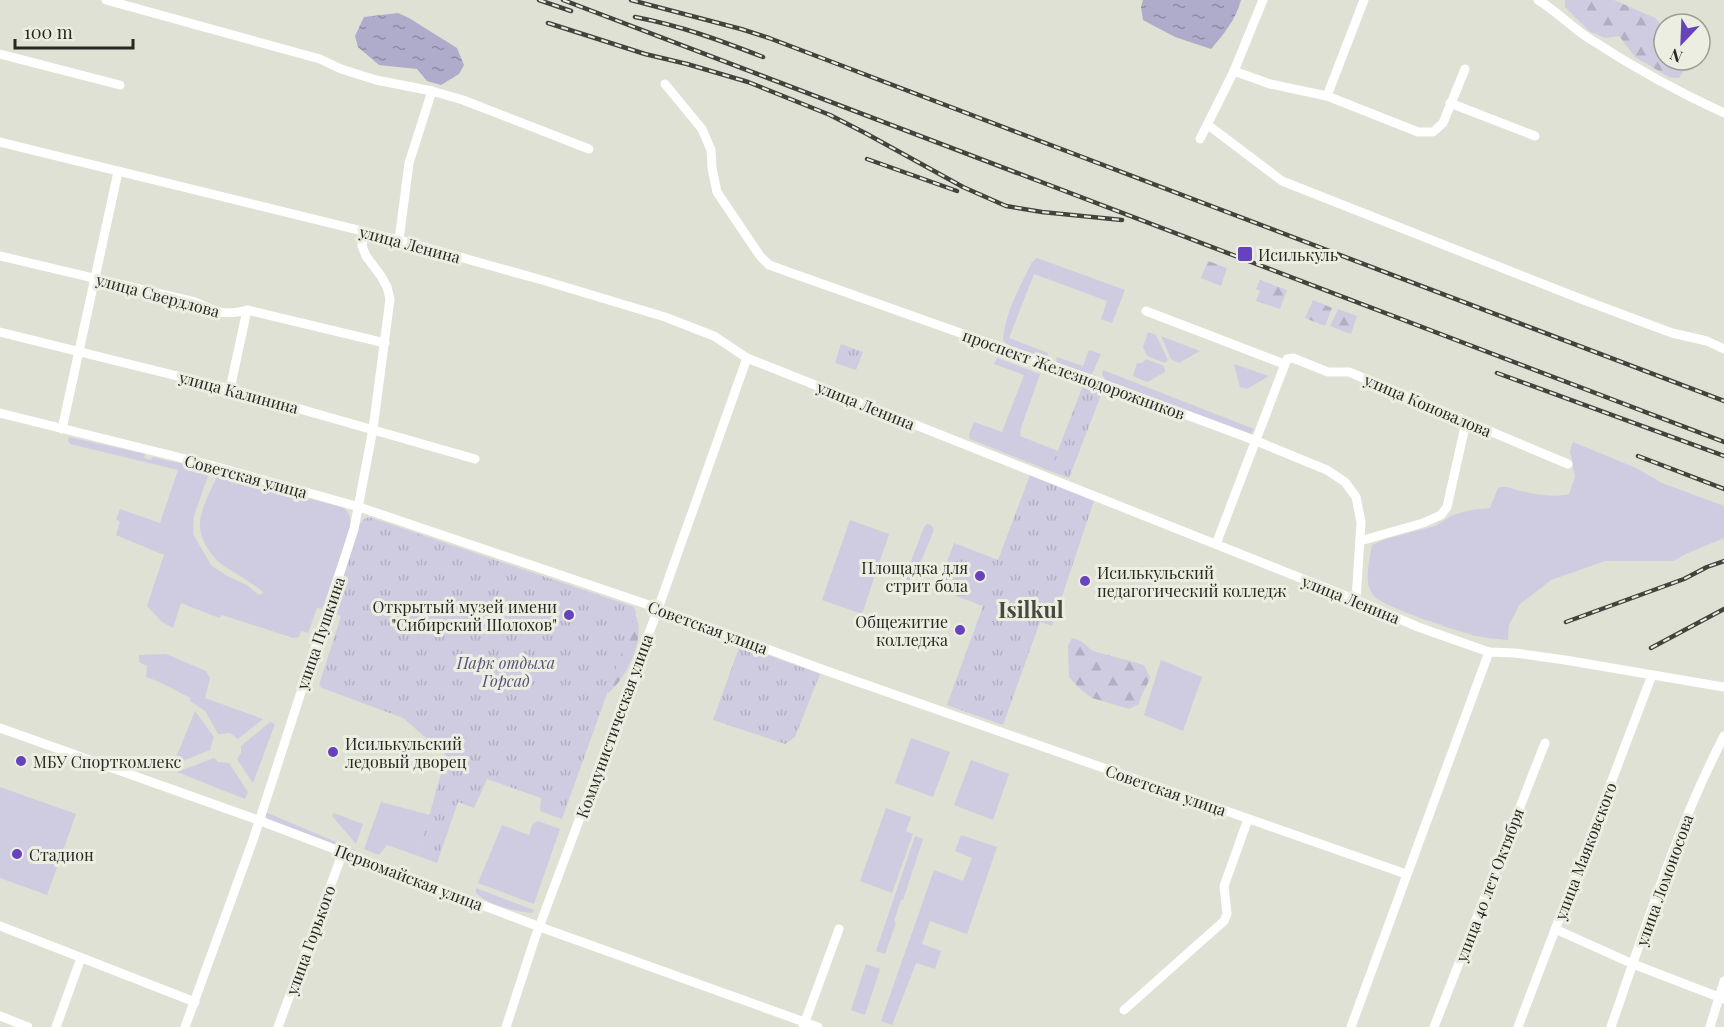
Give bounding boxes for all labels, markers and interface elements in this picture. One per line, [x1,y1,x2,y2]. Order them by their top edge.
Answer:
scale bar [15,12,134,50]
north arrow [1652,12,1712,72]
text: 100 m [24,20,73,44]
text: N [1666,44,1685,68]
street label: улица Ленина [356,220,463,268]
place label: Исилькуль [1258,244,1338,265]
marker: Исилькуль [1236,245,1254,263]
street label: улица Свердлова [93,268,222,322]
street label: проспект Железнодорожников [960,324,1188,424]
street label: улица Калинина [176,366,301,418]
street label: улица Коновалова [1360,368,1495,441]
street label: улица Ленина [813,375,918,434]
street label: Советская улица [182,450,310,502]
place label: Площадка для стрит бола [861,557,968,596]
place label: Исилькульский педагогический колледж [1097,562,1287,601]
marker: Площадка для стрит бола [973,569,987,583]
street label: улица Ленина [1298,569,1403,628]
street label: улица Пушкина [291,574,349,693]
marker: Исилькульский педагогический колледж [1078,574,1092,588]
district label: Isilkul [998,594,1064,624]
place label: Открытый музей имени "Сибирский Шолохов" [372,596,557,635]
street label: Советская улица [645,596,771,658]
marker: Открытый музей имени "Сибирский Шолохов" [562,608,576,622]
place label: Общежитие колледжа [855,611,948,650]
marker: Общежитие колледжа [953,623,967,637]
street label: Коммунистическая улица [571,631,657,821]
park label: Парк отдыха Горсад [456,652,555,691]
place label: Исилькульский ледовый дворец [345,733,467,772]
marker: Исилькульский ледовый дворец [326,745,340,759]
place label: МБУ Спорткомлекс [33,751,182,772]
marker: МБУ Спорткомлекс [14,754,28,768]
street label: Советская улица [1103,760,1229,820]
street label: улица Маяковского [1549,779,1621,924]
street label: улица 40 лет Октября [1450,805,1528,966]
street label: улица Ломоносова [1630,811,1698,950]
street label: Первомайская улица [332,839,486,915]
place label: Стадион [29,844,94,865]
marker: Стадион [10,847,24,861]
street label: улица Горького [280,882,340,999]

